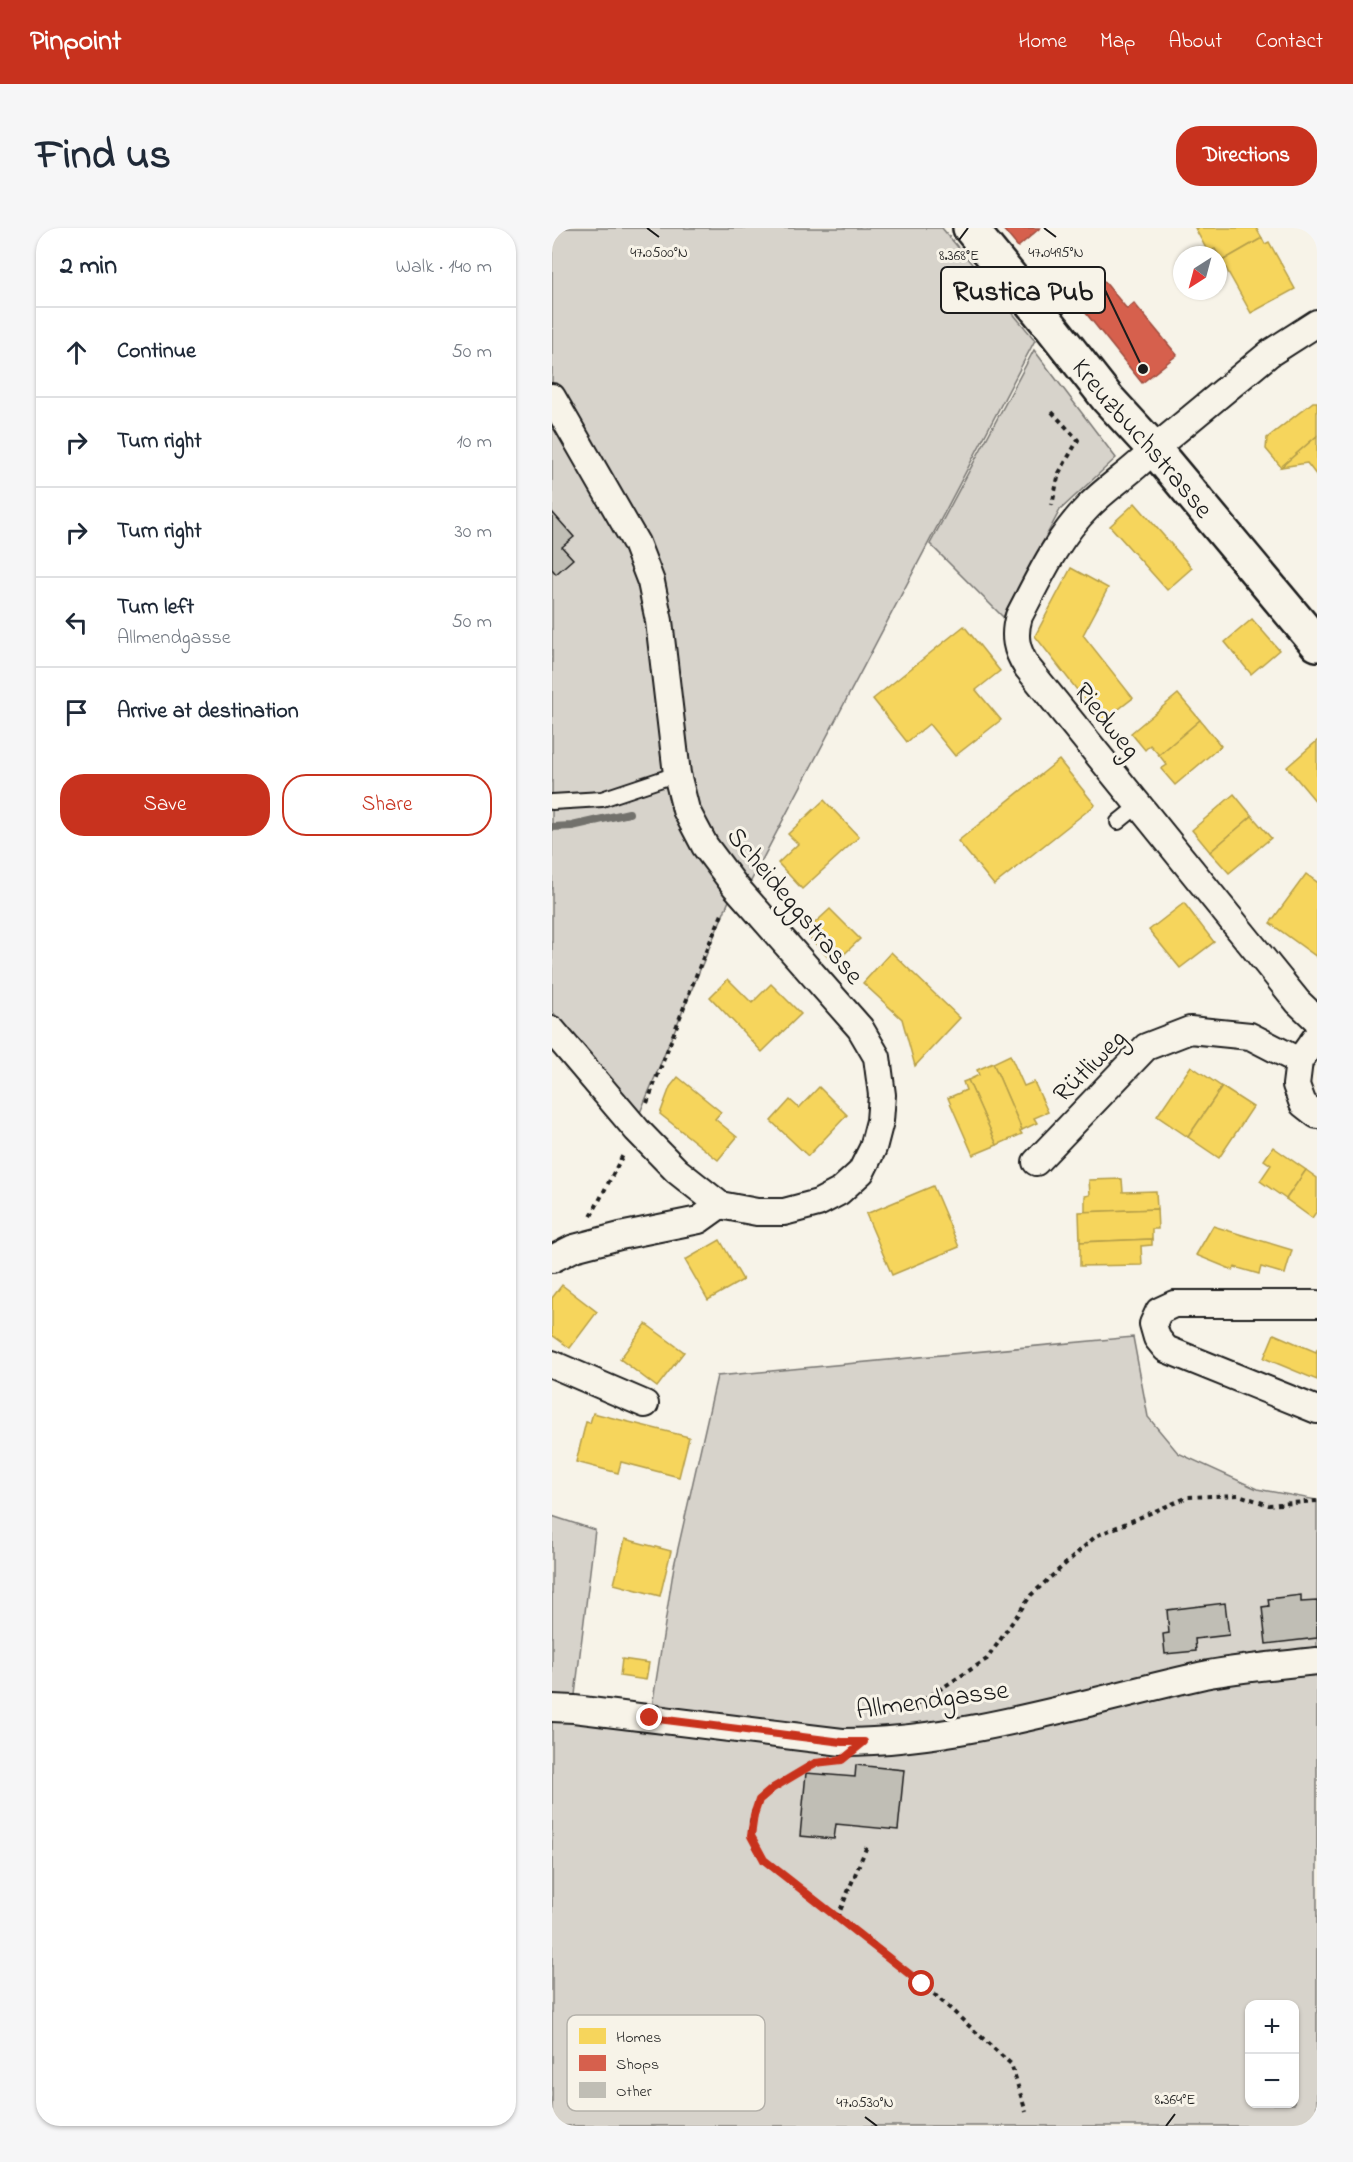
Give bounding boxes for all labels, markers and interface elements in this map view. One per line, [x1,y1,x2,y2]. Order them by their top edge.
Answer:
text: Pinpoint [30,22,121,63]
text: Home [1018,27,1067,57]
text: Map [1100,27,1135,57]
text: About [1168,27,1222,57]
text: Contact [1255,27,1323,57]
text: Find us [36,126,171,187]
button: Directions [1176,126,1317,186]
text: 47.0500°N [630,242,688,264]
text: 47.0495°N [1028,242,1084,264]
text: 8.368°E [939,245,979,267]
north arrow [1173,246,1227,300]
text: 2 min [60,248,117,286]
text: Walk · 140 m [396,253,492,282]
callout: Rustica Pub [941,267,1105,313]
text: Rustica Pub [953,273,1093,314]
icon: ahead [60,336,93,369]
text: Continue [117,336,196,368]
text: 50 m [451,338,492,367]
street label: Kreuzbuchstrasse [1061,351,1222,529]
icon: right [60,426,93,459]
text: Turn right [117,426,202,458]
text: 10 m [456,428,492,457]
icon: right [60,516,93,549]
text: Turn right [117,516,202,548]
text: 30 m [455,518,492,547]
text: Turn left [117,592,194,624]
icon: left [60,606,93,639]
text: 50 m [451,608,492,637]
text: Allmendgasse [117,624,231,653]
street label: Riedweg [1063,675,1149,768]
icon: arrive [60,696,93,729]
text: Arrive at destination [117,696,299,728]
button: Save [60,774,270,836]
button: Share [282,774,492,836]
street label: Scheideggstrasse [716,819,873,995]
street label: Rütliweg [1045,1021,1137,1113]
street label: Allmendgasse [854,1671,1012,1731]
route end [636,1704,662,1730]
route start [908,1970,934,1996]
map controls [1245,2000,1299,2108]
button: + [1245,2000,1299,2054]
legend [567,2015,765,2111]
text: Homes [616,2026,661,2050]
text: Shops [616,2053,659,2077]
button: − [1245,2054,1299,2108]
text: Other [616,2080,652,2104]
text: 8.364°E [1155,2089,1195,2111]
text: 47.0530°N [836,2092,894,2114]

